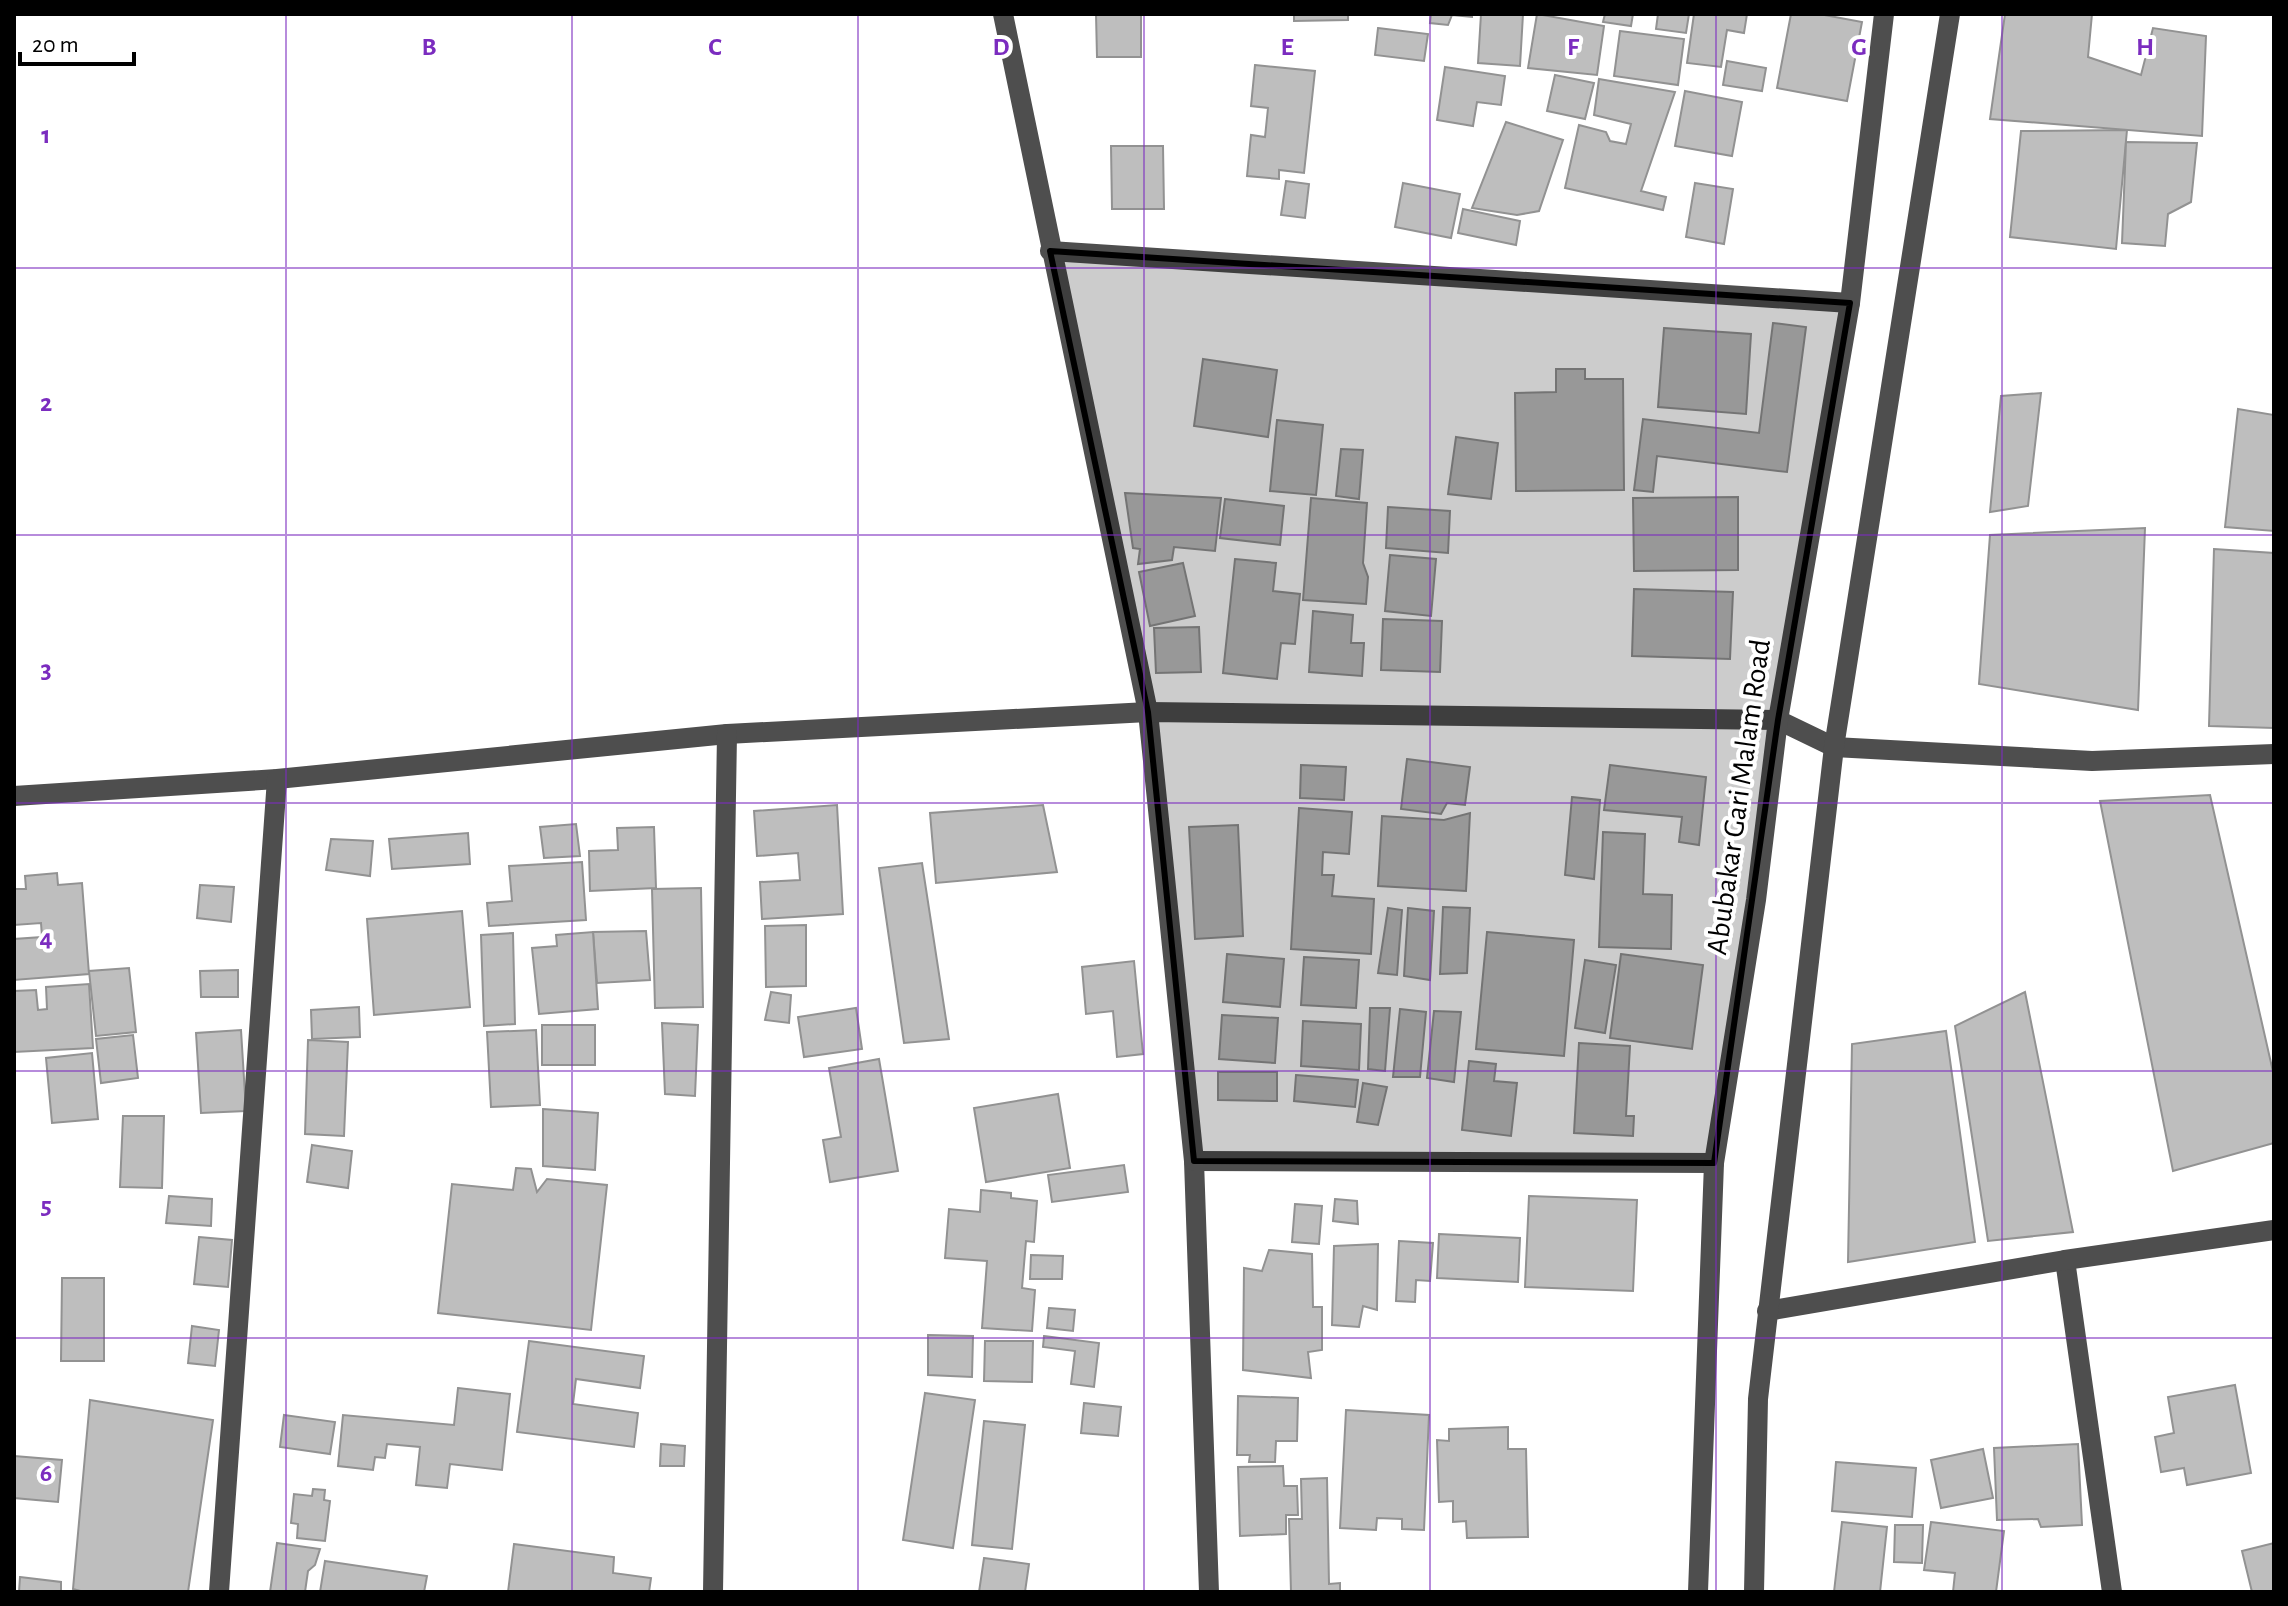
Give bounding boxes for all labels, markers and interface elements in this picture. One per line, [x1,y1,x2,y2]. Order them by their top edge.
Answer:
scale bar [20,16,134,66]
text: 20 m [32,33,79,57]
text: B [421,34,437,60]
text: C [708,34,722,60]
text: D [992,34,1010,60]
text: E [1280,34,1294,60]
text: F [1567,34,1580,60]
text: G [1851,34,1867,60]
text: H [2136,34,2154,60]
text: 1 [41,122,51,148]
text: 2 [40,390,52,416]
street label: Abubakar Gari Malam Road [1702,637,1776,957]
text: 3 [40,657,52,683]
text: 4 [39,925,53,951]
text: 5 [40,1193,52,1219]
text: 6 [40,1460,52,1486]

